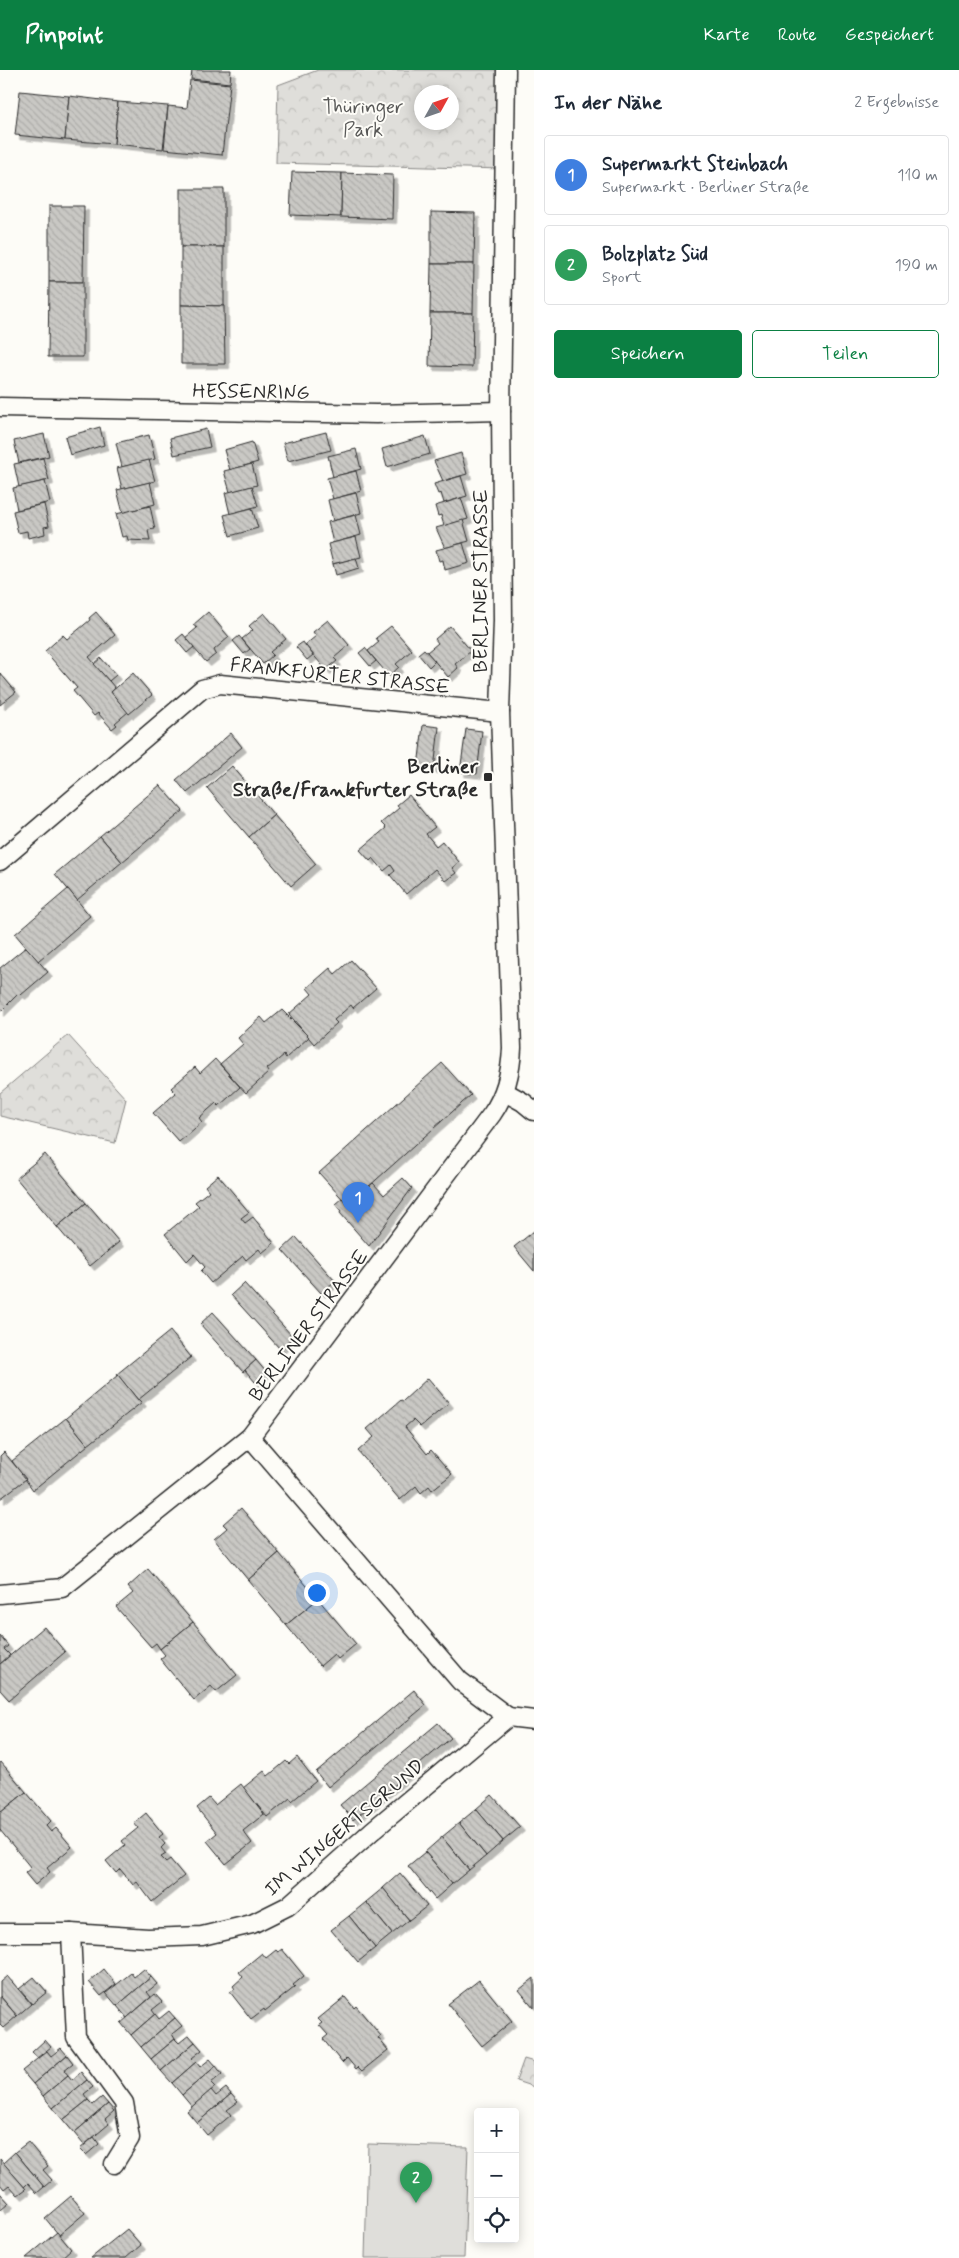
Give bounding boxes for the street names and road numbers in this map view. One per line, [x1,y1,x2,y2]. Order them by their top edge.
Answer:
street label: HESSENRING [192,378,310,407]
street label: BERLINER STRASSE [468,489,495,673]
street label: FRANKFURTER STRASSE [229,652,451,701]
street label: BERLINER STRASSE [243,1244,375,1407]
street label: IM WINGERTSGRUND [259,1753,431,1903]

